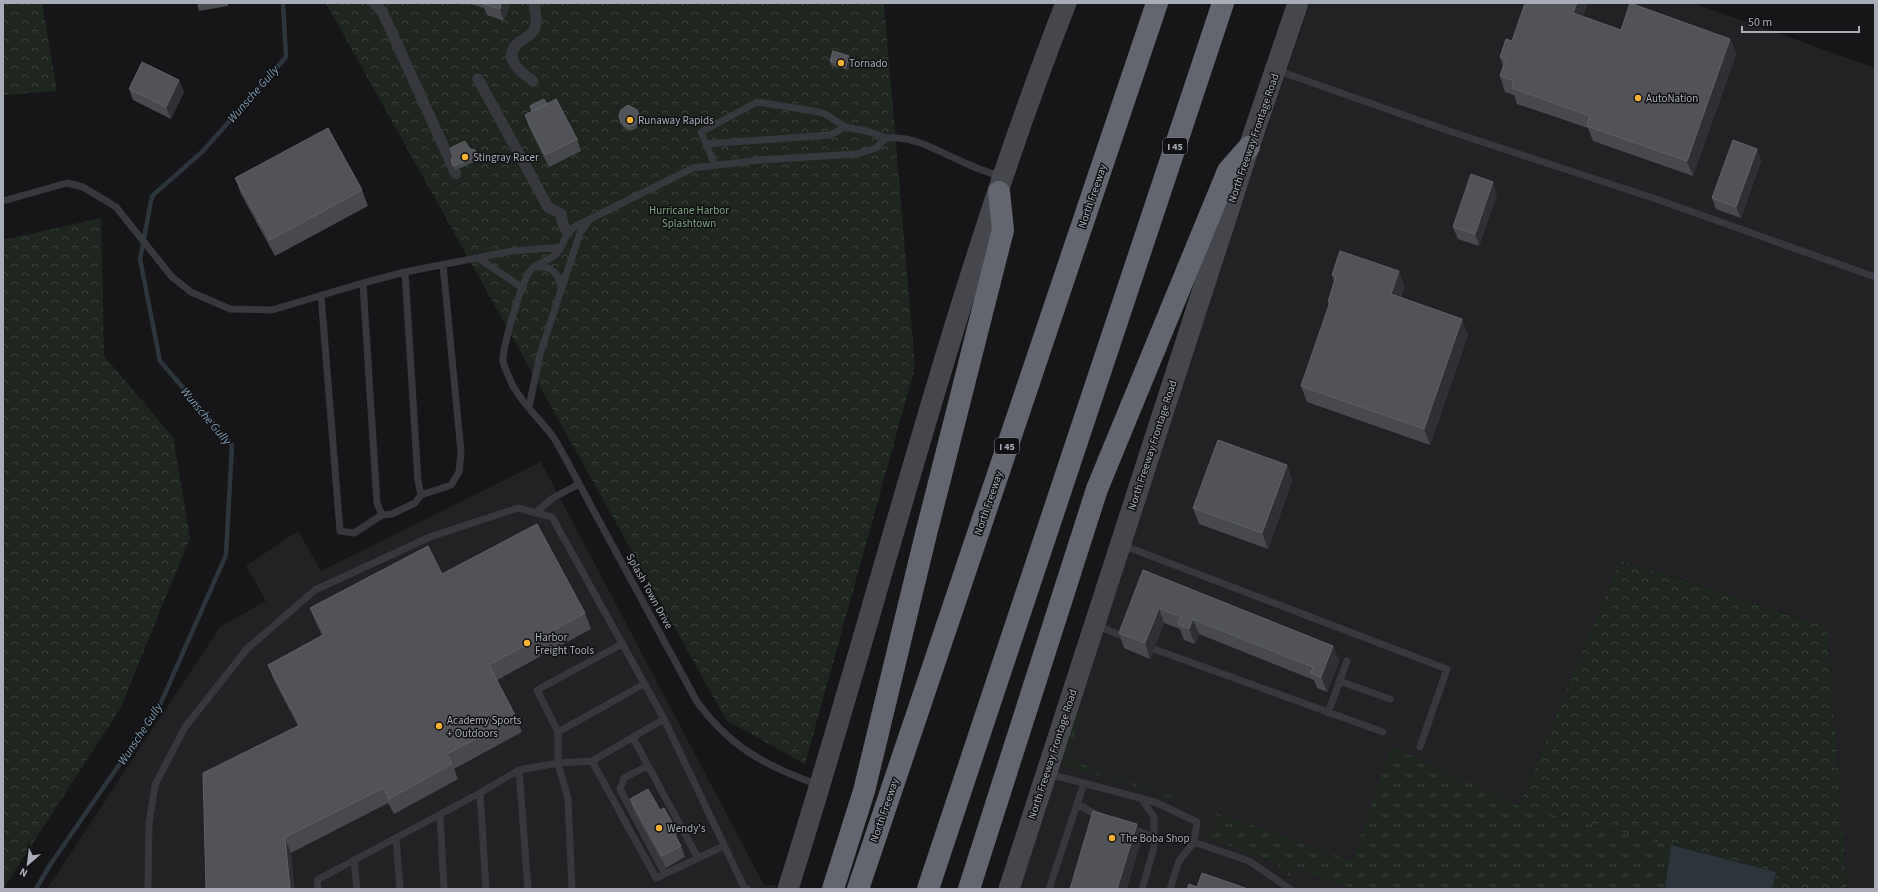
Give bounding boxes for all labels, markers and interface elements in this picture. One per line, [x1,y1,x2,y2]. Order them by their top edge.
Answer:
scale bar [1742,8,1859,34]
text: 50 m [1748,14,1772,31]
place label: Tornado [849,56,888,71]
marker: Tornado [836,58,846,68]
water label: Wunsche Gully [224,62,283,127]
street label: North Freeway Frontage Road [1224,71,1283,205]
place label: AutoNation [1646,91,1698,106]
marker: AutoNation [1633,93,1643,103]
place label: Runaway Rapids [638,113,714,128]
marker: Runaway Rapids [625,115,635,125]
road number: I 45 [1163,138,1187,154]
place label: Stingray Racer [473,150,539,165]
marker: Stingray Racer [460,152,470,162]
street label: North Freeway [1074,162,1110,230]
park label: Hurricane Harbor Splashtown [649,203,729,231]
street label: North Freeway Frontage Road [1124,378,1181,512]
water label: Wunsche Gully [176,384,235,449]
road number: I 45 [995,438,1019,454]
street label: North Freeway [970,469,1006,537]
street label: Splash Town Drive [623,551,677,632]
place label: Harbor Freight Tools [535,630,594,658]
marker: Harbor Freight Tools [522,638,532,648]
street label: North Freeway Frontage Road [1024,687,1081,821]
water label: Wunsche Gully [114,699,167,769]
place label: Academy Sports + Outdoors [447,713,522,741]
marker: Academy Sports + Outdoors [434,721,444,731]
street label: North Freeway [866,776,902,844]
place label: Wendy's [667,821,706,836]
marker: Wendy's [654,823,664,833]
place label: The Boba Shop [1120,831,1190,846]
marker: The Boba Shop [1107,833,1117,843]
north arrow [8,844,48,884]
text: N [17,864,30,881]

